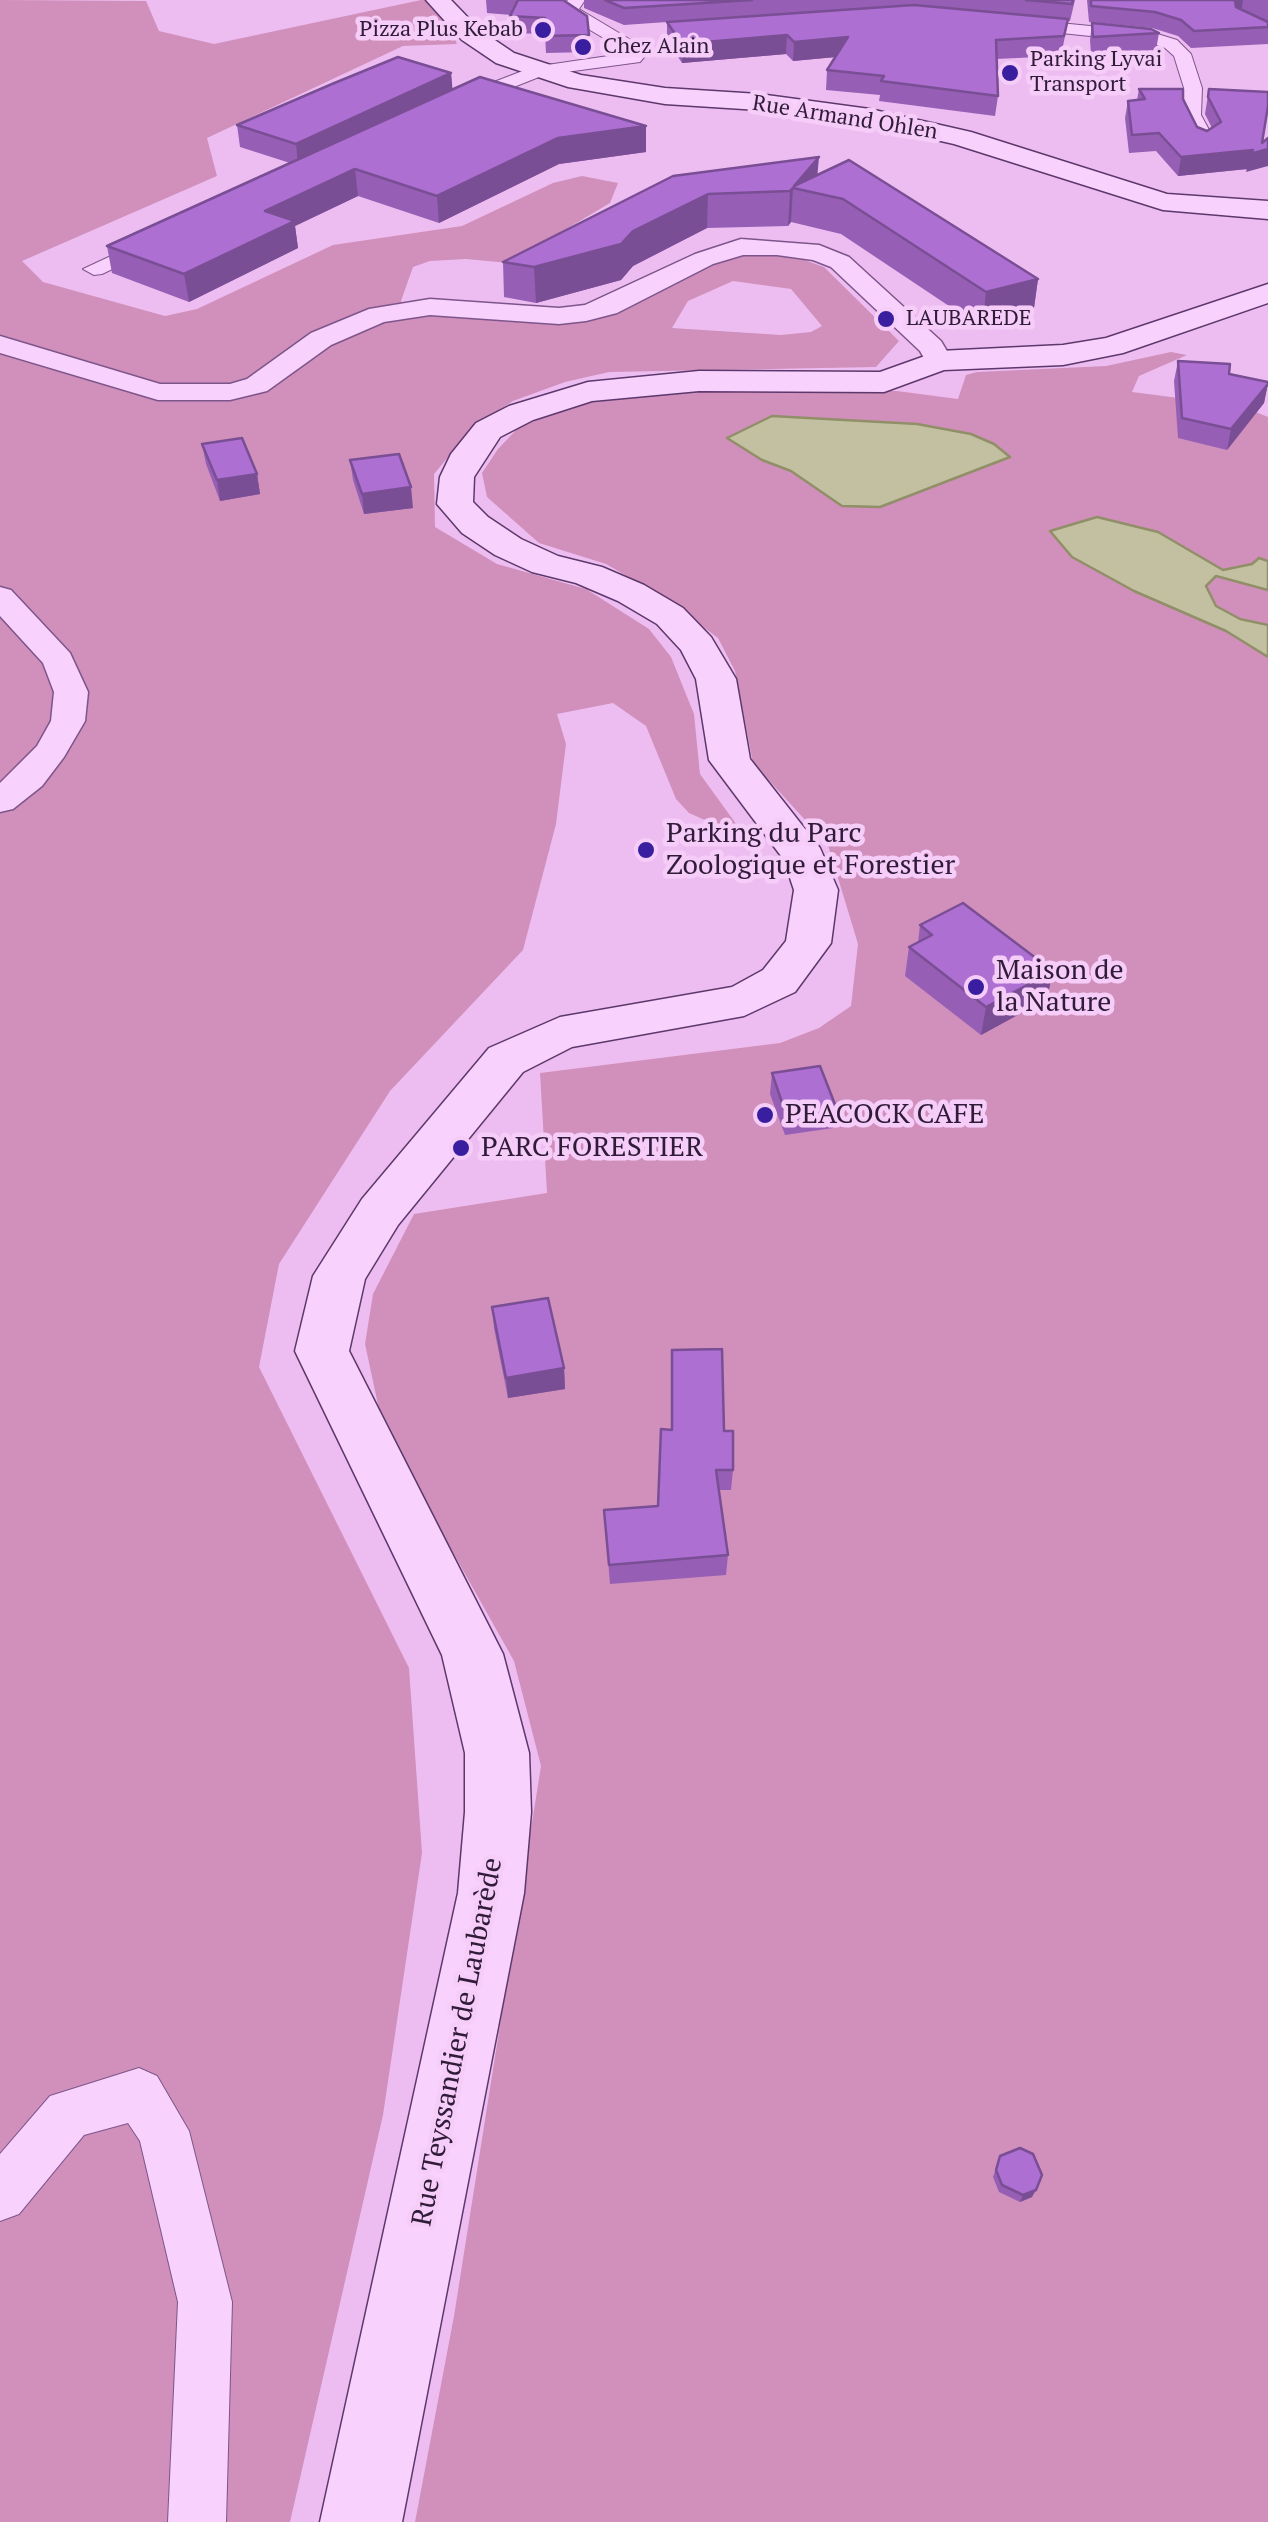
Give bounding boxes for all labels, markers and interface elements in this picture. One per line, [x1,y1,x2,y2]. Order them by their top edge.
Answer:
place label: Pizza Plus Kebab [359,17,523,43]
marker: Pizza Plus Kebab [532,19,554,41]
place label: Chez Alain [603,34,709,60]
marker: Chez Alain [572,36,594,58]
place label: Parking Lyvai Transport [1030,47,1162,98]
marker: Parking Lyvai Transport [999,62,1021,84]
street label: Rue Armand Ohlen [750,90,940,146]
place label: LAUBAREDE [906,306,1032,332]
marker: LAUBAREDE [875,308,897,330]
place label: Parking du Parc Zoologique et Forestier [666,817,955,883]
marker: Parking du Parc Zoologique et Forestier [635,839,657,861]
place label: Maison de la Nature [996,954,1124,1020]
marker: Maison de la Nature [965,976,987,998]
place label: PEACOCK CAFE [785,1098,985,1132]
marker: PEACOCK CAFE [754,1104,776,1126]
place label: PARC FORESTIER [481,1131,703,1165]
marker: PARC FORESTIER [450,1137,472,1159]
street label: Rue Teyssandier de Laubarède [406,1855,510,2229]

